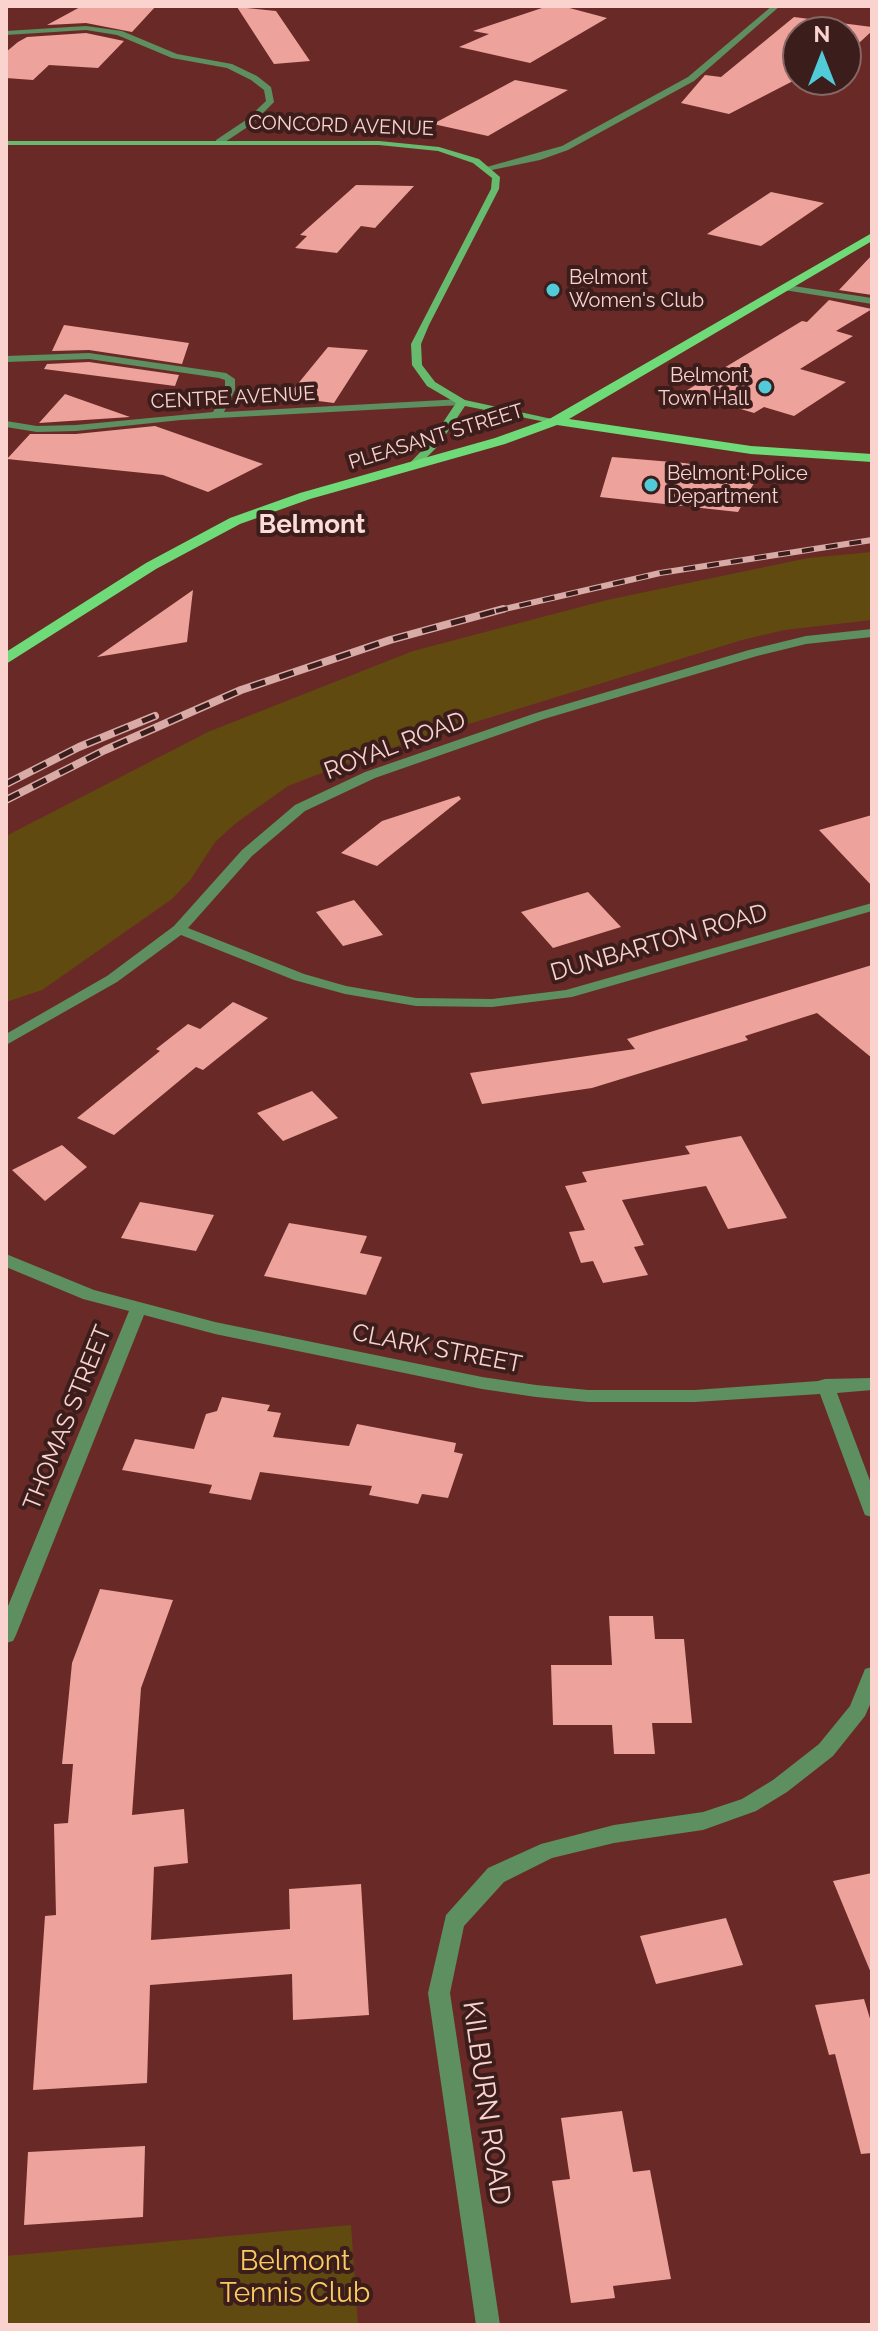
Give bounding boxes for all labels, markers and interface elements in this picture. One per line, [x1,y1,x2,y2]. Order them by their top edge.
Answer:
north arrow [782,16,862,96]
text: N [814,21,830,47]
street label: CONCORD AVENUE [248,111,434,141]
place label: Belmont Women's Club [569,266,704,313]
marker: Belmont Women's Club [544,281,562,299]
place label: Belmont Town Hall [658,364,749,411]
marker: Belmont Town Hall [756,378,774,396]
street label: CENTRE AVENUE [150,382,316,414]
street label: PLEASANT STREET [346,399,526,475]
place label: Belmont Police Department [667,462,808,509]
marker: Belmont Police Department [642,476,660,494]
district label: Belmont [258,509,366,541]
street label: ROYAL ROAD [320,706,470,786]
street label: DUNBARTON ROAD [547,898,771,988]
street label: CLARK STREET [350,1318,524,1380]
street label: THOMAS STREET [18,1321,118,1515]
street label: KILBURN ROAD [455,1999,517,2207]
park label: Belmont Tennis Club [220,2245,370,2311]

